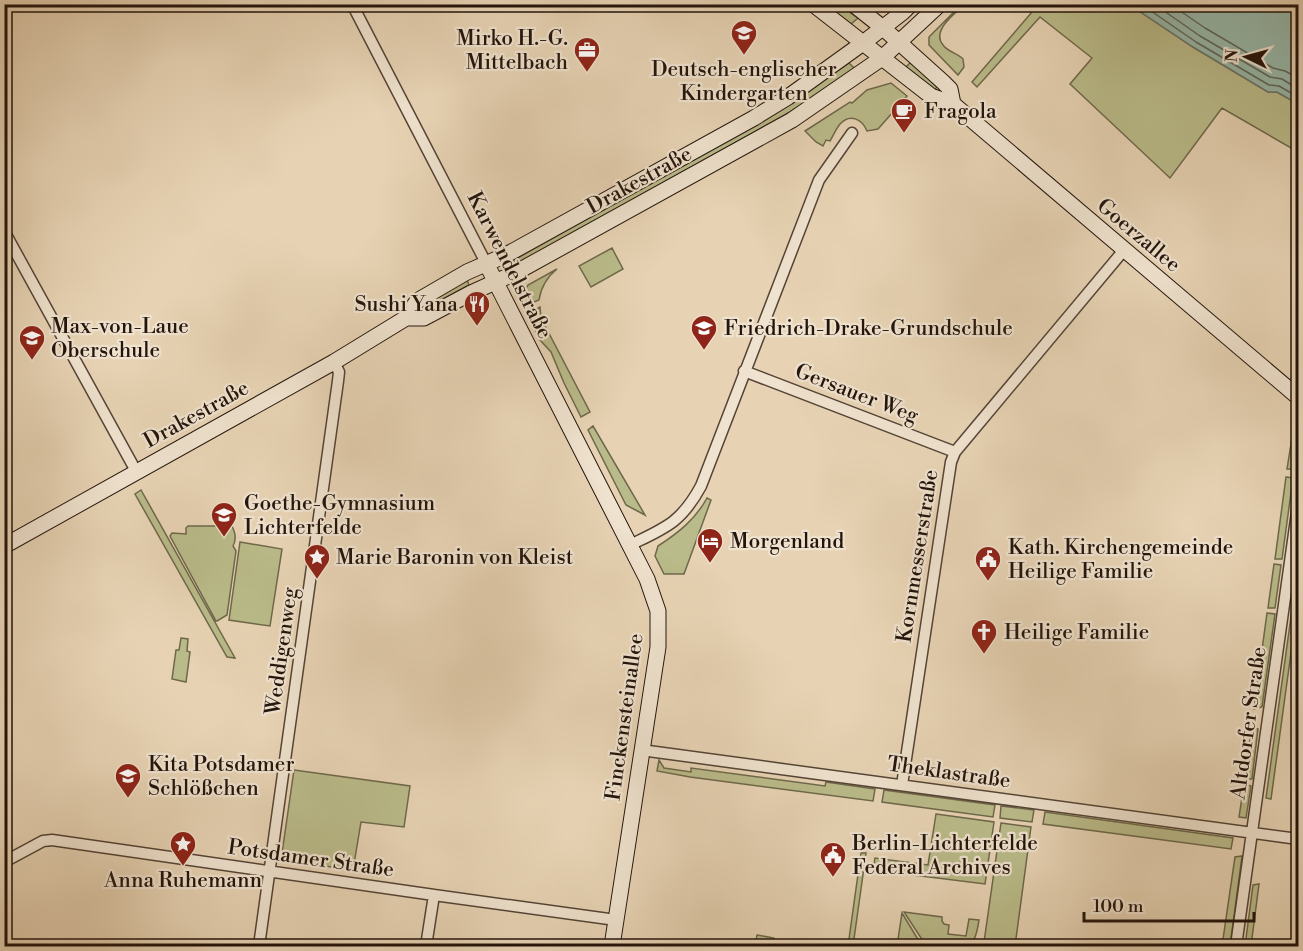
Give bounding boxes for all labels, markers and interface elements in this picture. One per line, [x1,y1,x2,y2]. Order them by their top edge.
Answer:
school or university icon: Deutsch-englischer Kindergarten [729,18,759,56]
place label: Mirko H.-G. Mittelbach [456,26,568,76]
north arrow [1216,27,1276,87]
office icon: Mirko H.-G. Mittelbach [572,35,602,73]
text: N [1222,48,1243,63]
place label: Deutsch-englischer Kindergarten [651,57,837,107]
cafe icon: Fragola [889,96,919,134]
place label: Fragola [924,99,997,125]
street label: Drakestraße [582,141,697,220]
street label: Karwendelstraße [461,188,557,343]
street label: Goerzallee [1091,193,1186,278]
restaurant icon: Sushi Yana [462,289,492,327]
place label: Sushi Yana [355,292,458,318]
school or university icon: Friedrich-Drake-Grundschule [689,313,719,351]
place label: Max-von-Laue Oberschule [51,314,189,364]
place label: Friedrich-Drake-Grundschule [724,316,1013,342]
school or university icon: Max-von-Laue Oberschule [17,323,47,361]
street label: Gersauer Weg [791,358,922,429]
street label: Drakestraße [139,375,254,454]
street label: Kornmesserstraße [891,468,944,644]
place label: Goethe-Gymnasium Lichterfelde [244,491,435,541]
school or university icon: Goethe-Gymnasium Lichterfelde [209,500,239,538]
hotel icon: Morgenland [695,526,725,564]
place label: Morgenland [730,529,844,555]
place label: Kath. Kirchengemeinde Heilige Familie [1008,535,1233,585]
place icon: Marie Baronin von Kleist [302,542,332,580]
public building icon: Kath. Kirchengemeinde Heilige Familie [973,544,1003,582]
place label: Marie Baronin von Kleist [336,545,574,571]
street label: Weddigenweg [260,586,304,718]
church icon: Heilige Familie [969,617,999,655]
place label: Heilige Familie [1004,620,1149,646]
street label: Finckensteinallee [600,632,650,802]
street label: Altdorfer Straße [1225,645,1273,802]
street label: Theklastraße [886,751,1012,795]
place label: Kita Potsdamer Schlößchen [148,752,295,802]
school or university icon: Kita Potsdamer Schlößchen [113,761,143,799]
place icon: Anna Ruhemann [168,829,198,867]
place label: Berlin-Lichterfelde Federal Archives [851,831,1038,881]
street label: Potsdamer Straße [226,834,396,884]
public building icon: Berlin-Lichterfelde Federal Archives [818,840,848,878]
place label: Anna Ruhemann [103,868,263,894]
scale bar [1084,885,1254,923]
text: 100 m [1093,895,1144,918]

